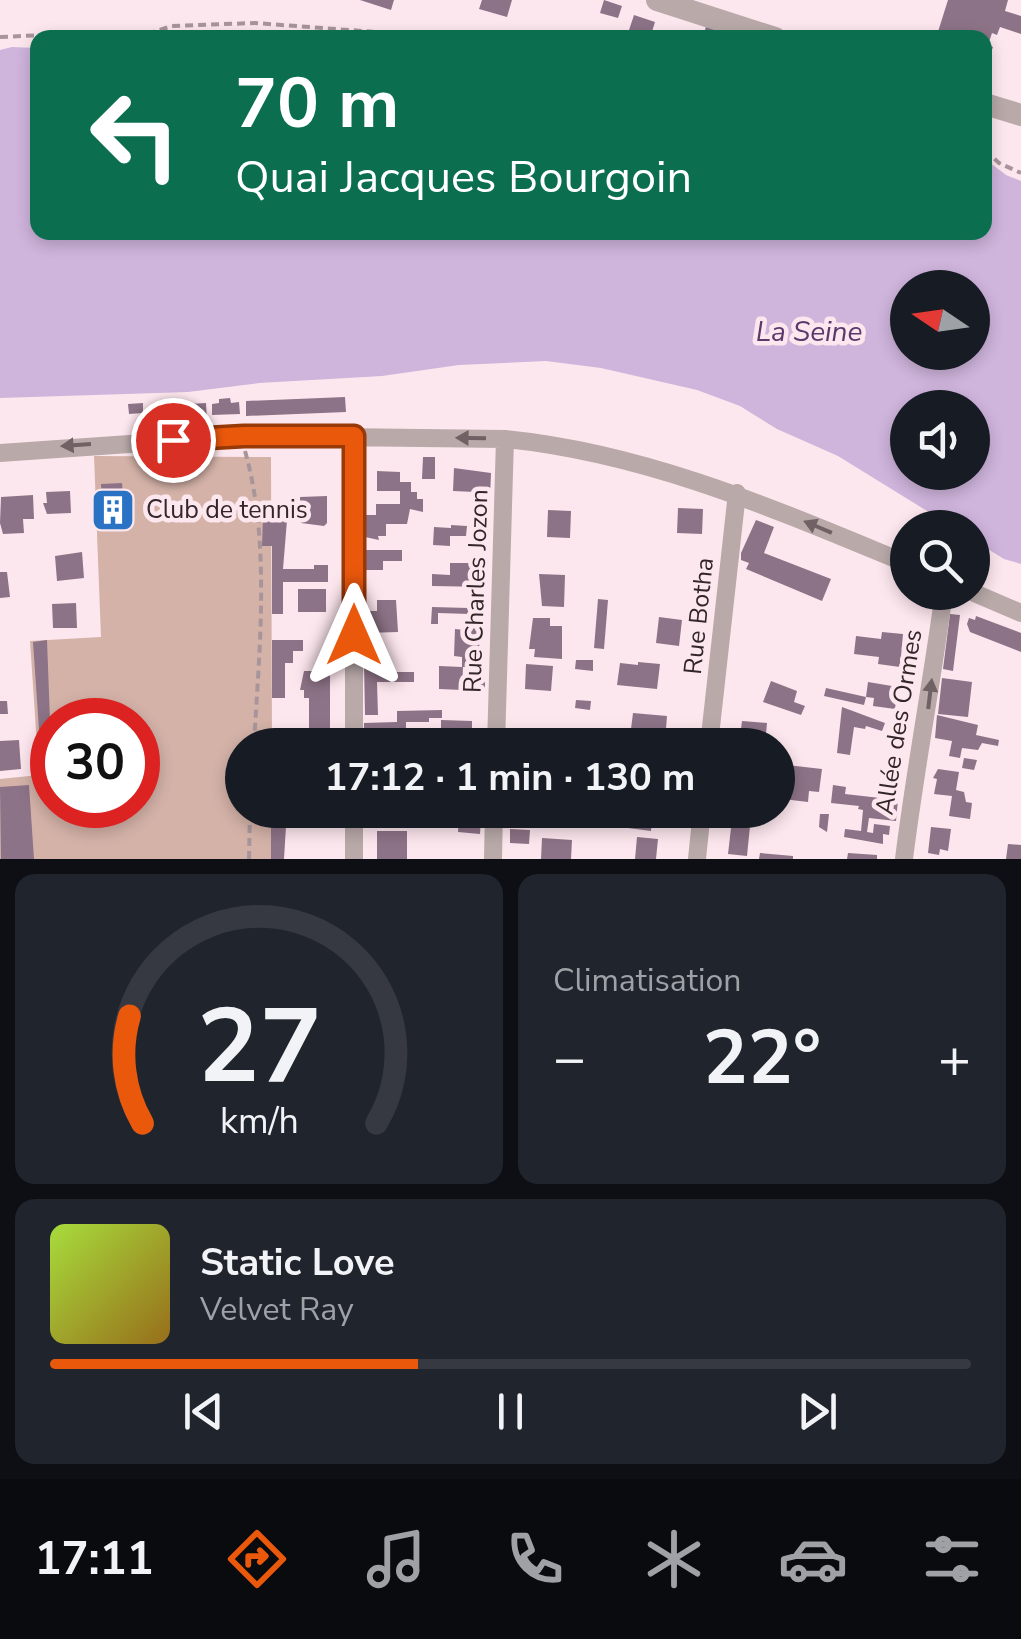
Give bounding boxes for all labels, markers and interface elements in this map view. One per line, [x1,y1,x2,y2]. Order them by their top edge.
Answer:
text: 70 m [235,56,399,152]
icon: left [70,70,200,200]
text: Quai Jacques Bourgoin [235,147,692,208]
north arrow [890,270,990,370]
map controls [890,270,990,610]
water label: La Seine [756,313,862,351]
button: sound [890,390,990,490]
pin [131,398,216,483]
icon: arrive [146,413,201,468]
one-way arrow [455,430,487,446]
one-way arrow [60,437,92,453]
building icon: Club de tennis [90,487,136,533]
street label: Rue Charles Jozon [455,488,497,694]
place label: Club de tennis [146,493,308,527]
button: search [890,510,990,610]
one-way arrow [802,518,832,534]
street label: Rue Botha [676,556,722,676]
position arrow [302,583,406,687]
street label: Allée des Ormes [868,627,930,817]
one-way arrow [923,678,939,709]
speed limit sign: 30 [30,698,160,828]
text: 17:12 · 1 min · 130 m [325,752,695,803]
text: Climatisation [553,959,741,1002]
text: 27 [197,976,321,1118]
text: 22° [703,1007,821,1109]
text: − [553,1021,586,1096]
text: + [938,1021,971,1096]
text: km/h [220,1097,298,1146]
text: Static Love [200,1237,395,1288]
text: Velvet Ray [200,1288,354,1331]
icon: previous [176,1384,231,1439]
icon: pause [483,1384,538,1439]
icon: next [790,1384,845,1439]
icon: directions [222,1524,292,1594]
icon: music [361,1524,431,1594]
icon: phone [500,1524,570,1594]
icon: climate [639,1524,709,1594]
icon: car [778,1524,848,1594]
icon: filters [917,1524,987,1594]
text: 17:11 [34,1529,154,1590]

